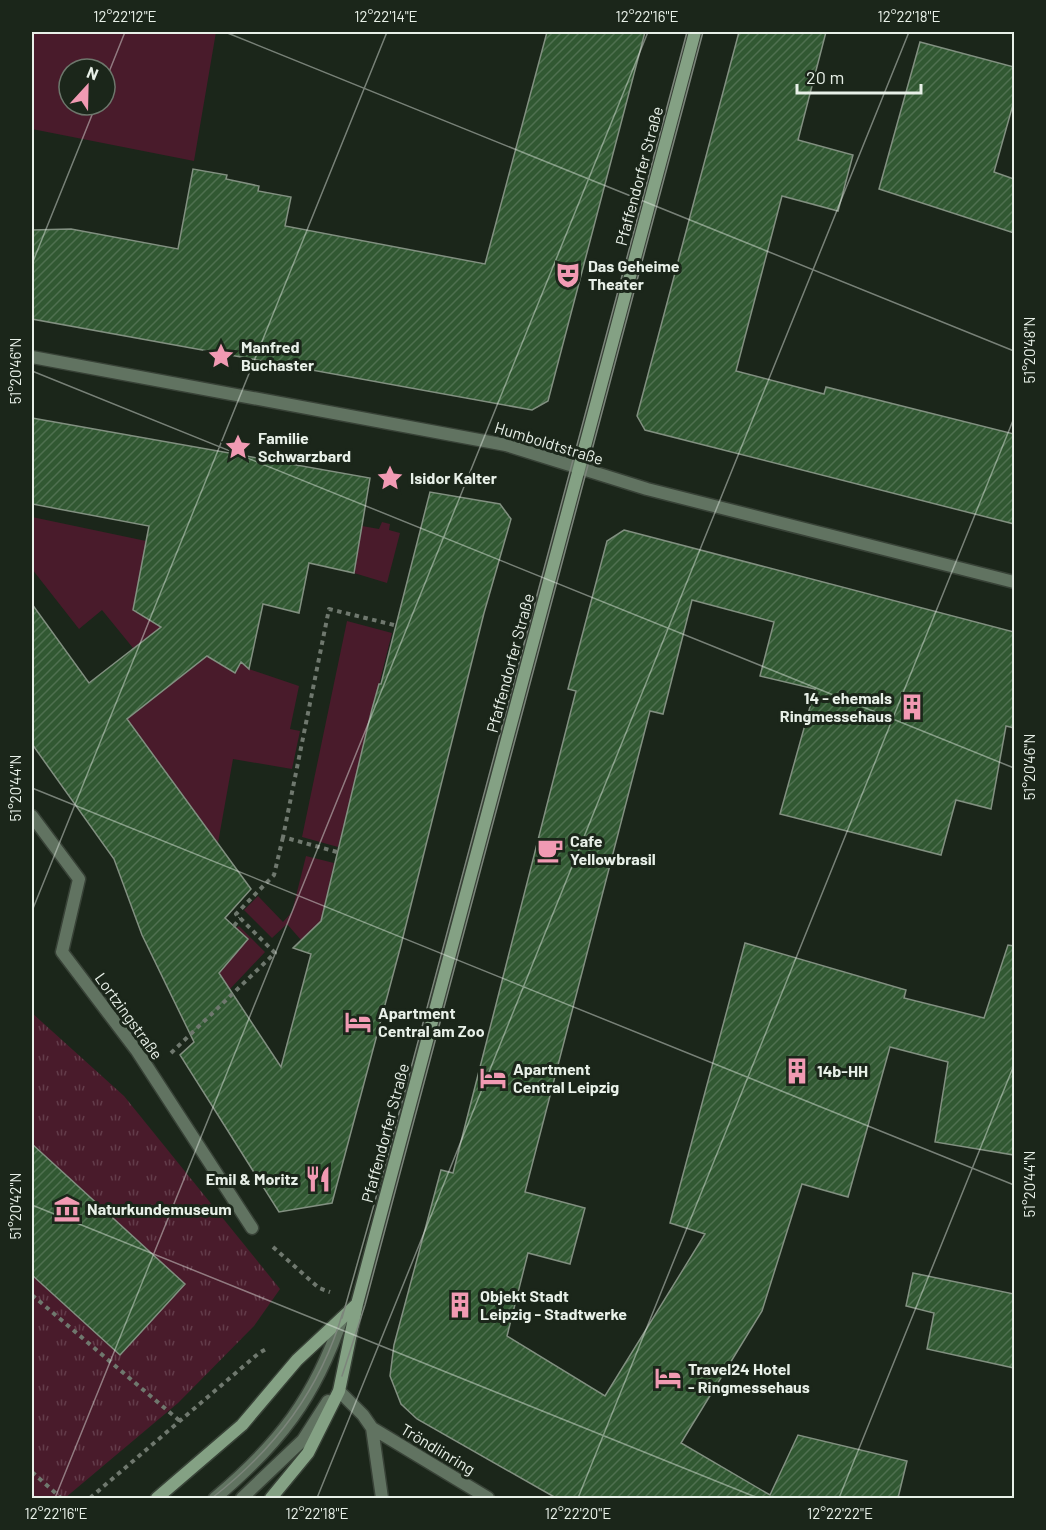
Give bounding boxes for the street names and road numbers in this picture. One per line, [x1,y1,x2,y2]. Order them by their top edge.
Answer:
street label: Pfaffendorfer Straße [611,104,666,248]
street label: Humboldtstraße [492,417,606,468]
street label: Pfaffendorfer Straße [482,591,537,735]
street label: Lortzingstraße [91,969,167,1063]
street label: Pfaffendorfer Straße [357,1061,412,1205]
street label: Tröndlinring [398,1419,479,1478]

